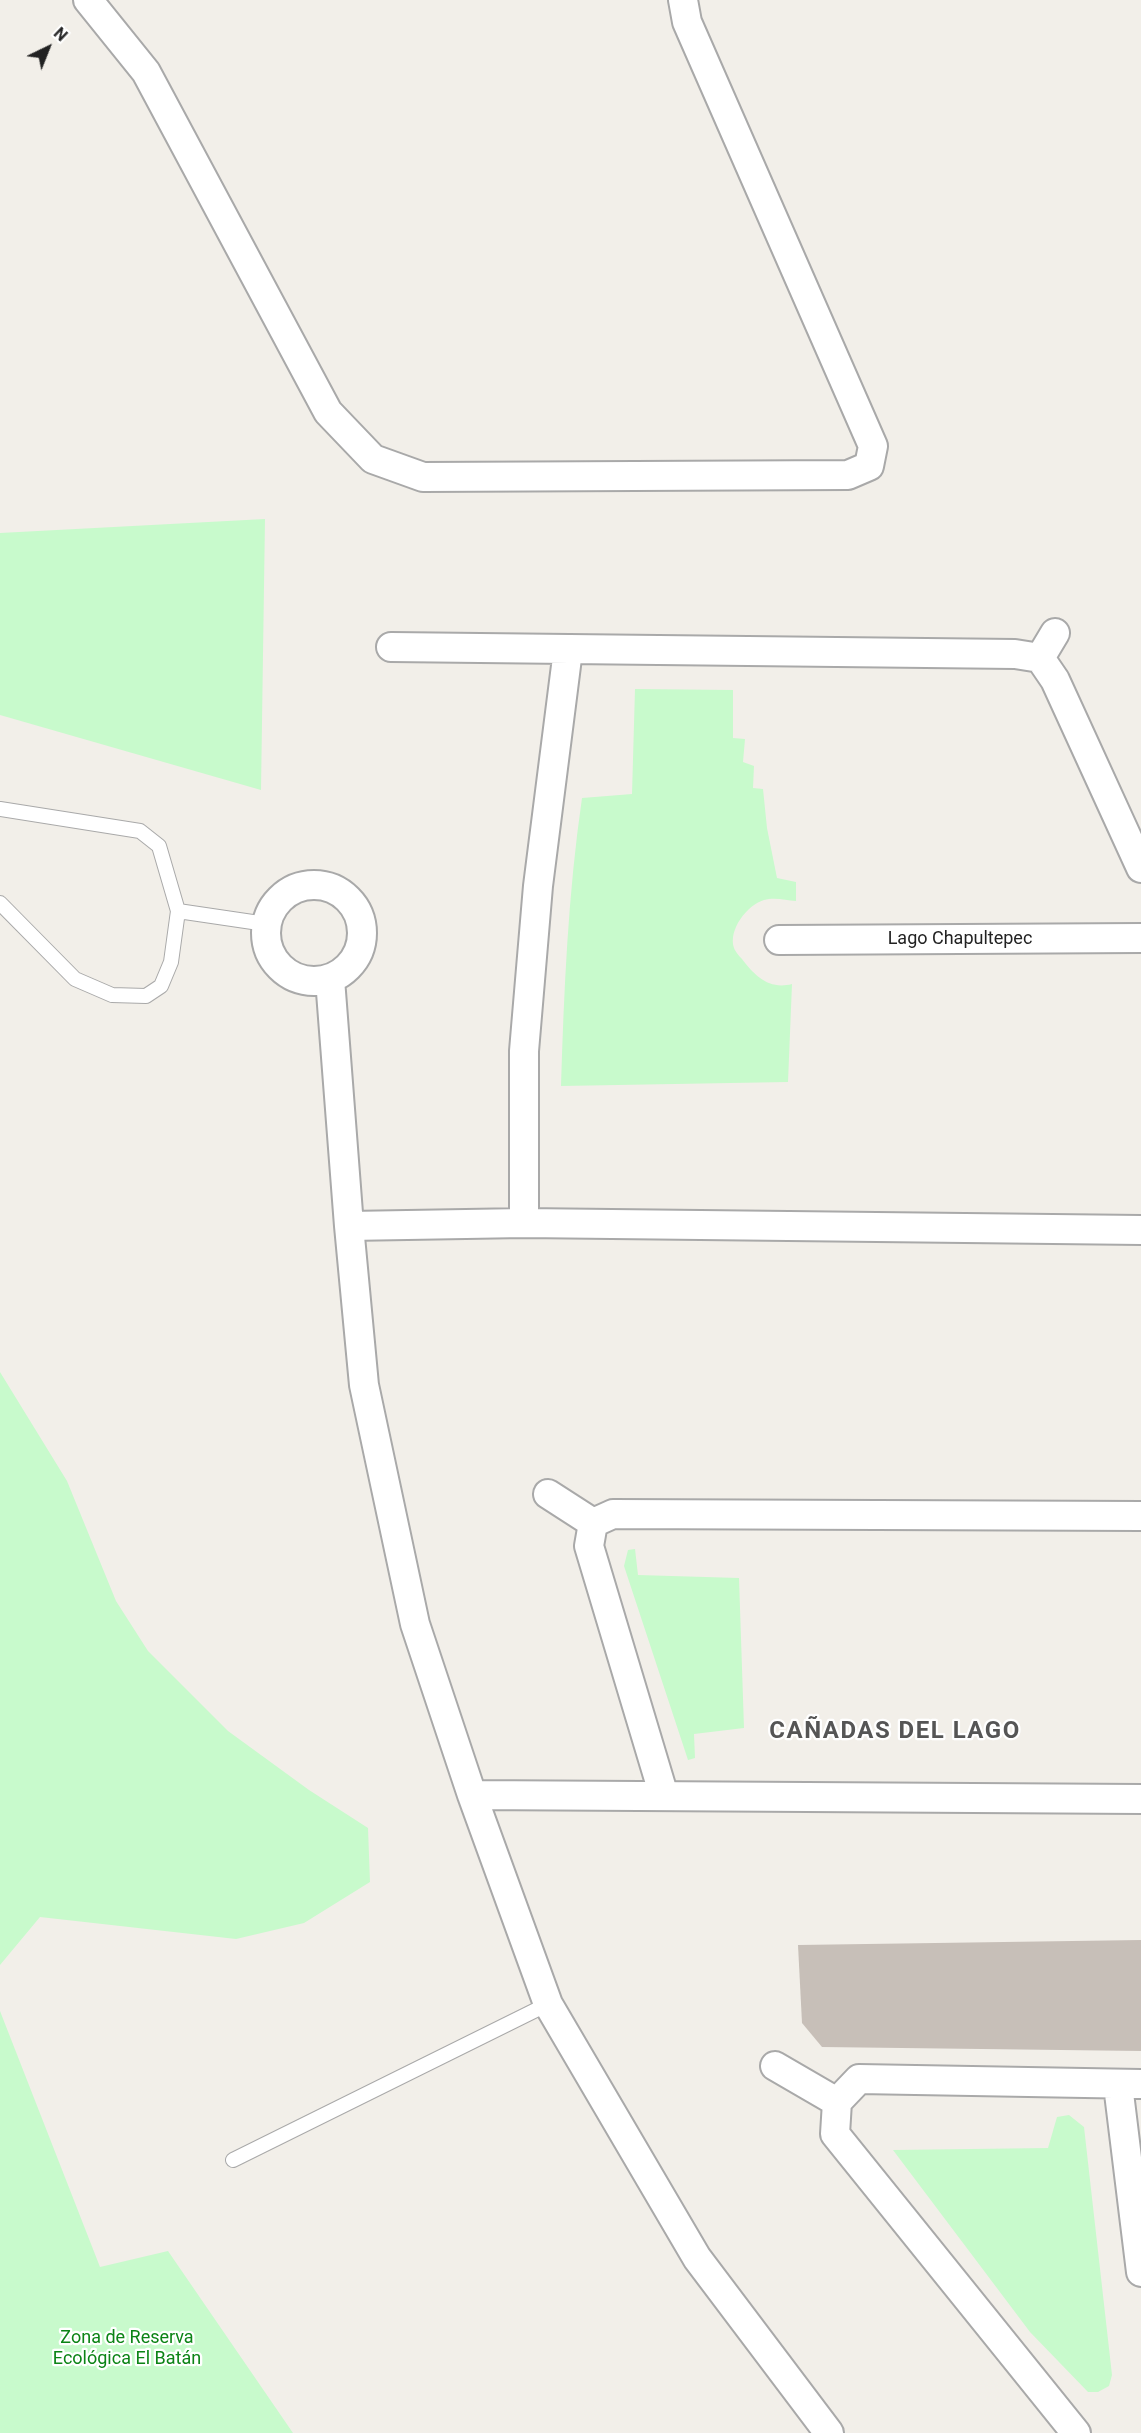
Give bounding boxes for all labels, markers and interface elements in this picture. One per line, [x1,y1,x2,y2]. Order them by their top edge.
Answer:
north arrow [18,18,78,78]
text: N [50,24,71,45]
street label: Lago Chapultepec [888,928,1032,950]
district label: CAÑADAS DEL LAGO [769,1718,1021,1746]
park label: Zona de Reserva Ecológica El Batán [53,2327,201,2370]

